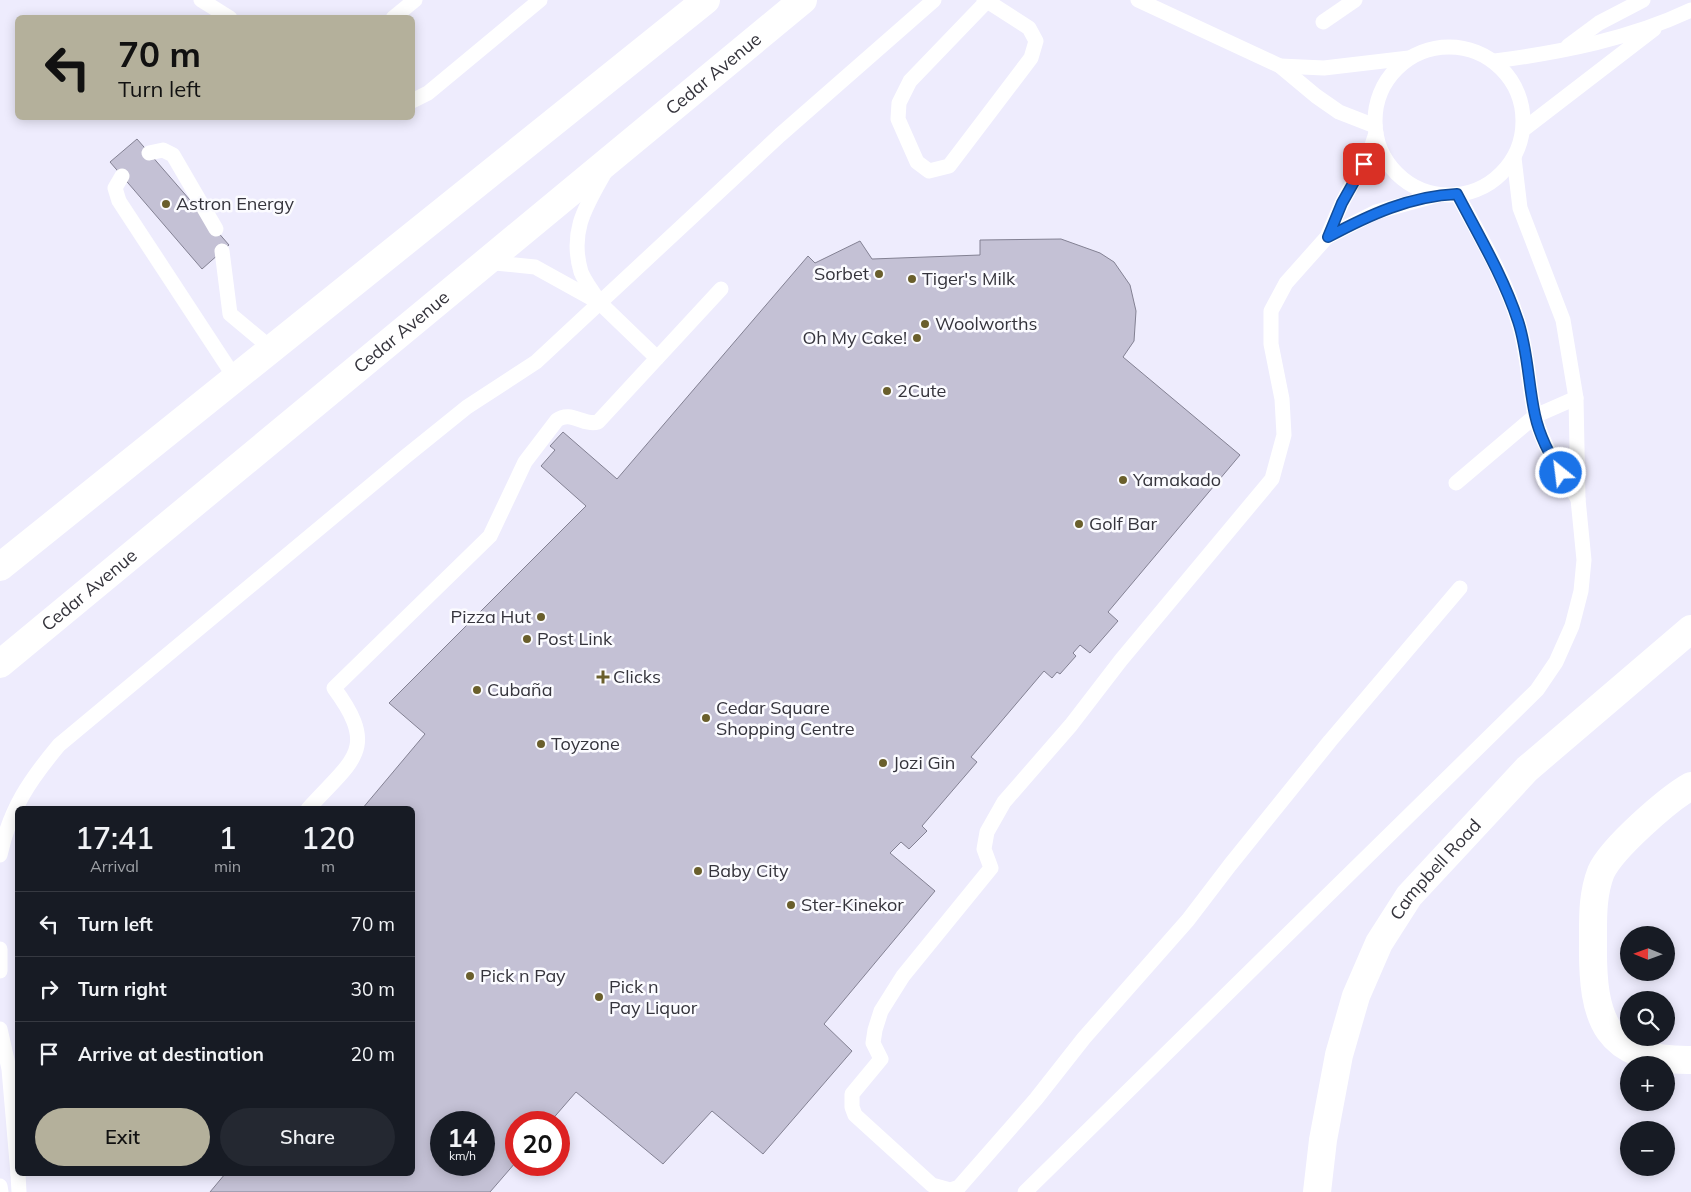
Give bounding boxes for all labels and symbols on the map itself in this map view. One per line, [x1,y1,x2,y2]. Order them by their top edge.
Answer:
street label: Cedar Avenue [661,27,766,120]
pin [1343,143,1385,185]
place label: Astron Energy [176,192,294,215]
marker: Astron Energy [160,198,172,210]
place label: Sorbet [814,262,869,285]
place label: Tiger's Milk [922,267,1016,290]
marker: Sorbet [873,268,885,280]
marker: Tiger's Milk [906,273,918,285]
street label: Cedar Avenue [349,285,454,378]
place label: Woolworths [935,312,1037,335]
marker: Woolworths [919,318,931,330]
place label: Oh My Cake! [802,326,907,349]
marker: Oh My Cake! [911,332,923,344]
place label: 2Cute [897,379,946,402]
marker: 2Cute [881,385,893,397]
position arrow [1534,446,1586,498]
place label: Yamakado [1132,468,1221,491]
marker: Yamakado [1117,474,1129,486]
place label: Golf Bar [1089,512,1158,535]
marker: Golf Bar [1073,518,1085,530]
street label: Cedar Avenue [37,544,142,636]
place label: Pizza Hut [450,605,531,628]
marker: Pizza Hut [535,611,547,623]
place label: Post Link [537,627,613,650]
marker: Post Link [521,633,533,645]
place label: Clicks [613,665,661,688]
marker: Clicks [597,671,609,683]
place label: Cubaña [487,678,552,701]
marker: Cubaña [471,684,483,696]
place label: Cedar Square Shopping Centre [716,696,855,740]
marker: Cedar Square Shopping Centre [700,712,712,724]
place label: Toyzone [551,732,620,755]
marker: Toyzone [535,738,547,750]
place label: Jozi Gin [893,751,955,774]
marker: Jozi Gin [877,757,889,769]
street label: Campbell Road [1385,814,1486,924]
place label: Baby City [708,859,789,882]
marker: Baby City [692,865,704,877]
place label: Ster-Kinekor [801,893,904,916]
marker: Ster-Kinekor [785,899,797,911]
north arrow [1620,926,1675,981]
place label: Pick n Pay [480,964,566,987]
marker: Pick n Pay [464,970,476,982]
place label: Pick n Pay Liquor [609,975,698,1019]
marker: Pick n Pay Liquor [593,991,605,1003]
speed limit sign: 20 [505,1111,570,1176]

